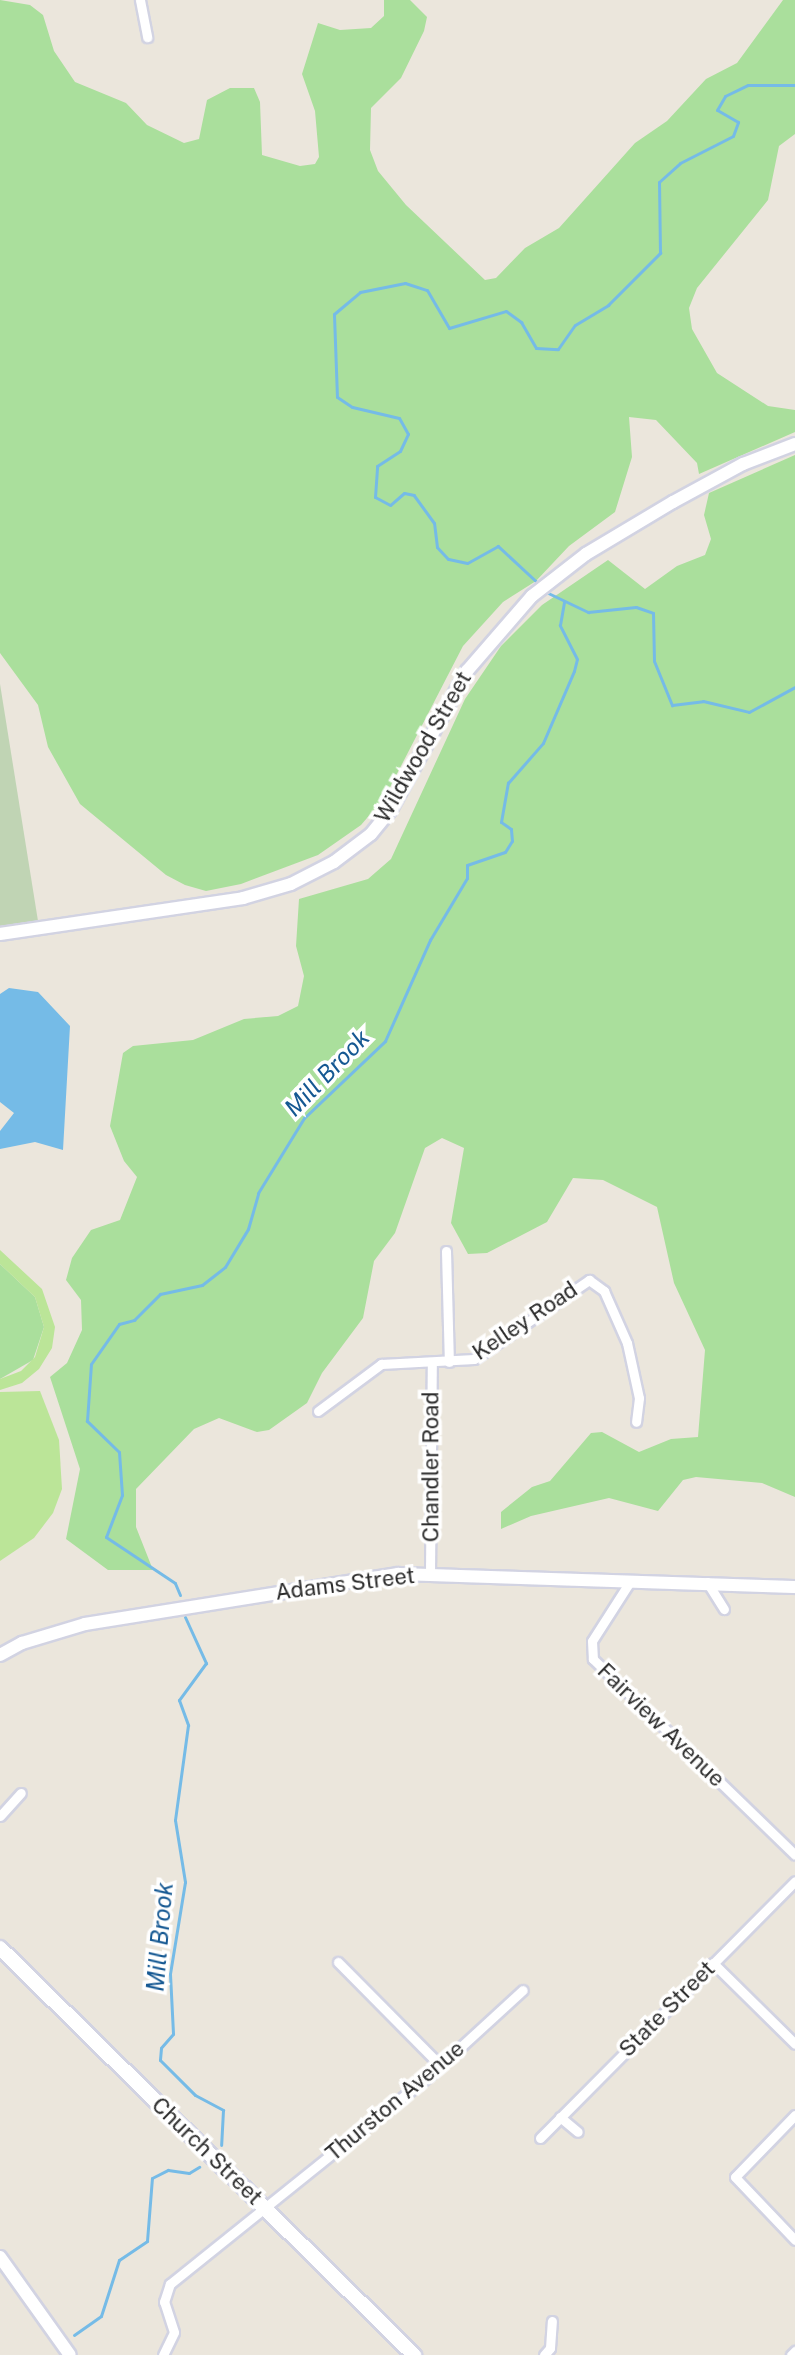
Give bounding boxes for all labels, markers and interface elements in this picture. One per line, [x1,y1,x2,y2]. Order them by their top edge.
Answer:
street label: Wildwood Street [369,667,477,827]
water label: Mill Brook [279,1024,375,1122]
street label: Kelley Road [468,1276,582,1366]
street label: Chandler Road [418,1392,444,1542]
street label: Adams Street [274,1562,416,1606]
street label: Fairview Avenue [592,1658,730,1792]
water label: Mill Brook [141,1881,179,1993]
street label: State Street [614,1956,720,2062]
street label: Thurston Avenue [320,2035,470,2167]
street label: Church Street [146,2092,268,2210]

